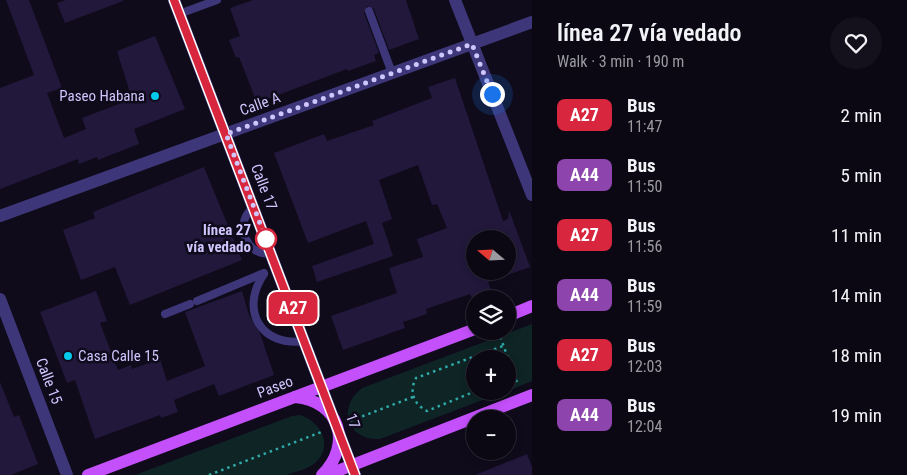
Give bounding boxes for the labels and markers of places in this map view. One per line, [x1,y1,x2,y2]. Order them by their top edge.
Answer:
place label: Paseo Habana [59,87,145,105]
marker: Paseo Habana [149,90,161,102]
place label: línea 27 vía vedado [187,221,251,256]
marker: línea 27 vía vedado [255,228,277,250]
place label: Casa Calle 15 [78,347,159,365]
marker: Casa Calle 15 [62,350,74,362]

